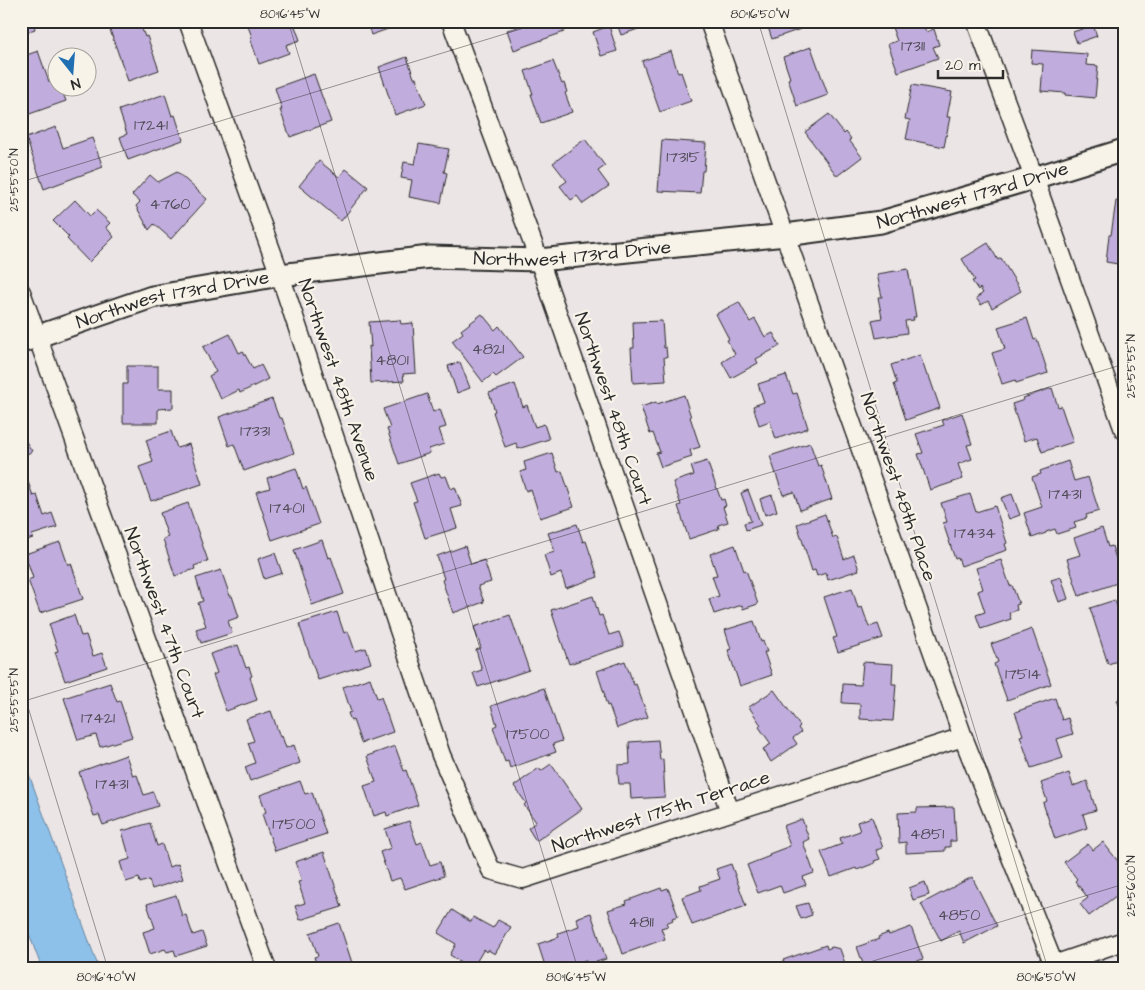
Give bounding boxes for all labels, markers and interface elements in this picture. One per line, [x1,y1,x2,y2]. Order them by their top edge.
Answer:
text: 80°16'45"W [260,6,321,23]
text: 80°16'50"W [730,6,790,23]
house number: 17311 [901,35,925,57]
north arrow [48,48,98,98]
scale bar [938,48,1002,80]
text: 20 m [945,55,981,76]
text: N [68,73,83,94]
house number: 17241 [134,114,168,136]
house number: 17315 [666,146,700,168]
text: 25°55'50"N [6,148,23,212]
street label: Northwest 173rd Drive [874,155,1072,236]
house number: 4760 [150,193,190,215]
street label: Northwest 173rd Drive [473,233,672,273]
street label: Northwest 173rd Drive [72,264,271,336]
street label: Northwest 48th Avenue [291,275,385,485]
street label: Northwest 48th Court [567,309,659,509]
text: 25°55'55"N [1123,333,1140,398]
house number: 4821 [472,338,504,360]
house number: 4801 [375,349,409,371]
street label: Northwest 48th Place [853,389,943,585]
house number: 17331 [240,420,270,442]
house number: 17431 [1049,483,1081,505]
house number: 17401 [270,497,304,519]
house number: 17434 [954,522,996,544]
street label: Northwest 47th Court [117,524,211,723]
house number: 17514 [1005,663,1041,685]
text: 25°55'55"N [6,667,23,732]
house number: 17421 [81,707,115,729]
house number: 17500 [506,723,550,745]
street label: Northwest 175th Terrace [548,764,774,860]
house number: 17431 [96,773,128,795]
house number: 17500 [272,813,316,835]
house number: 4851 [910,823,944,845]
text: 25°56'00"N [1123,855,1140,917]
house number: 4850 [938,904,980,926]
house number: 4811 [628,911,654,933]
text: 80°16'40"W [77,969,136,986]
text: 80°16'45"W [546,969,607,986]
text: 80°16'50"W [1016,969,1076,986]

